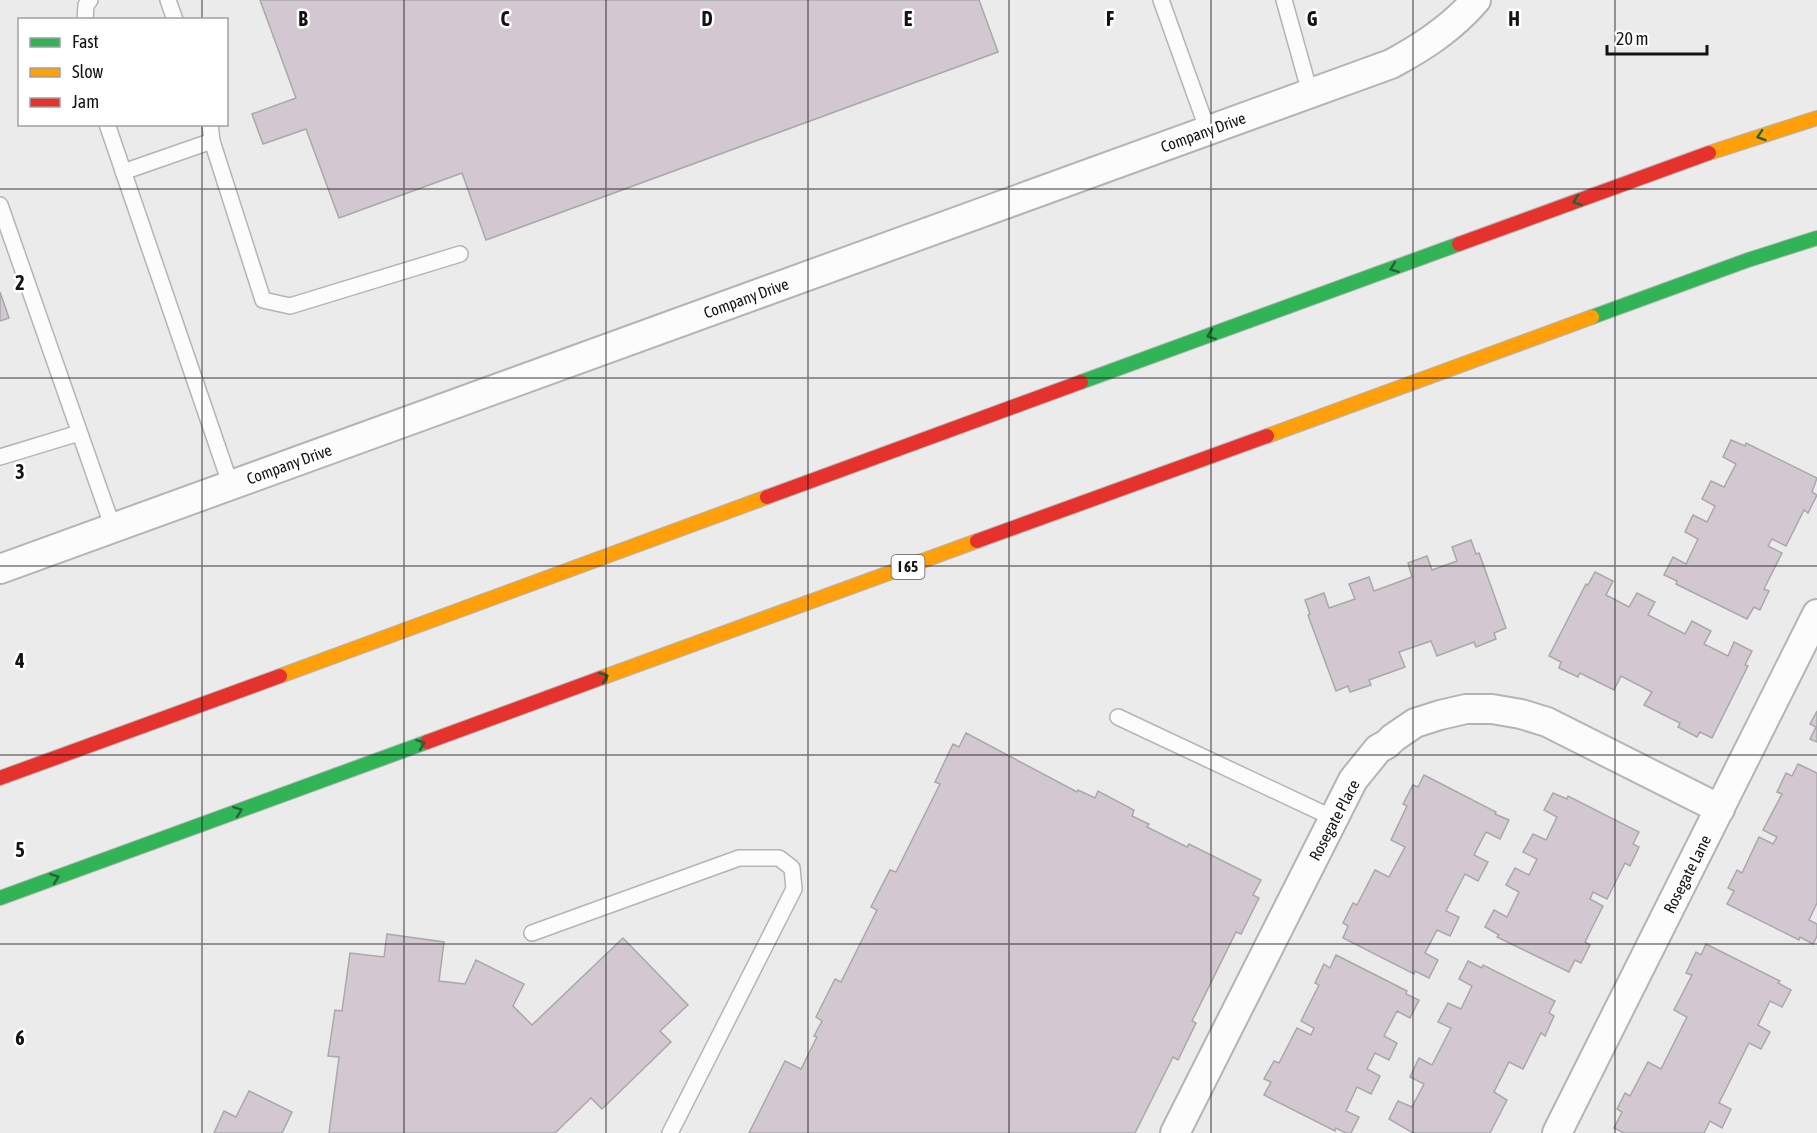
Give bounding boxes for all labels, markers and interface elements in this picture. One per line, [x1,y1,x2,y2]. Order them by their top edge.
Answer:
text: B [298,7,308,30]
text: C [501,7,510,30]
text: D [701,7,713,30]
text: E [904,7,913,30]
text: F [1106,7,1114,30]
text: G [1307,7,1318,30]
text: H [1508,7,1520,30]
legend [18,18,228,126]
scale bar [1607,18,1708,56]
text: 20 m [1616,28,1648,49]
text: Fast [72,31,99,52]
text: Slow [72,61,103,82]
text: Jam [72,91,99,112]
street label: Company Drive [1158,108,1248,157]
one-way arrow [1756,129,1767,141]
one-way arrow [1572,193,1583,206]
one-way arrow [1389,260,1400,273]
text: 2 [15,271,25,294]
street label: Company Drive [701,274,791,323]
one-way arrow [1206,327,1217,340]
street label: Company Drive [244,440,334,489]
text: 3 [15,460,25,483]
road number: I 65 [892,555,924,579]
text: 4 [14,649,25,672]
one-way arrow [599,672,609,685]
one-way arrow [415,739,426,752]
street label: Rosegate Place [1305,776,1364,864]
one-way arrow [232,806,243,819]
street label: Rosegate Lane [1660,832,1715,916]
text: 5 [15,838,25,861]
one-way arrow [49,873,60,886]
text: 6 [15,1026,25,1049]

